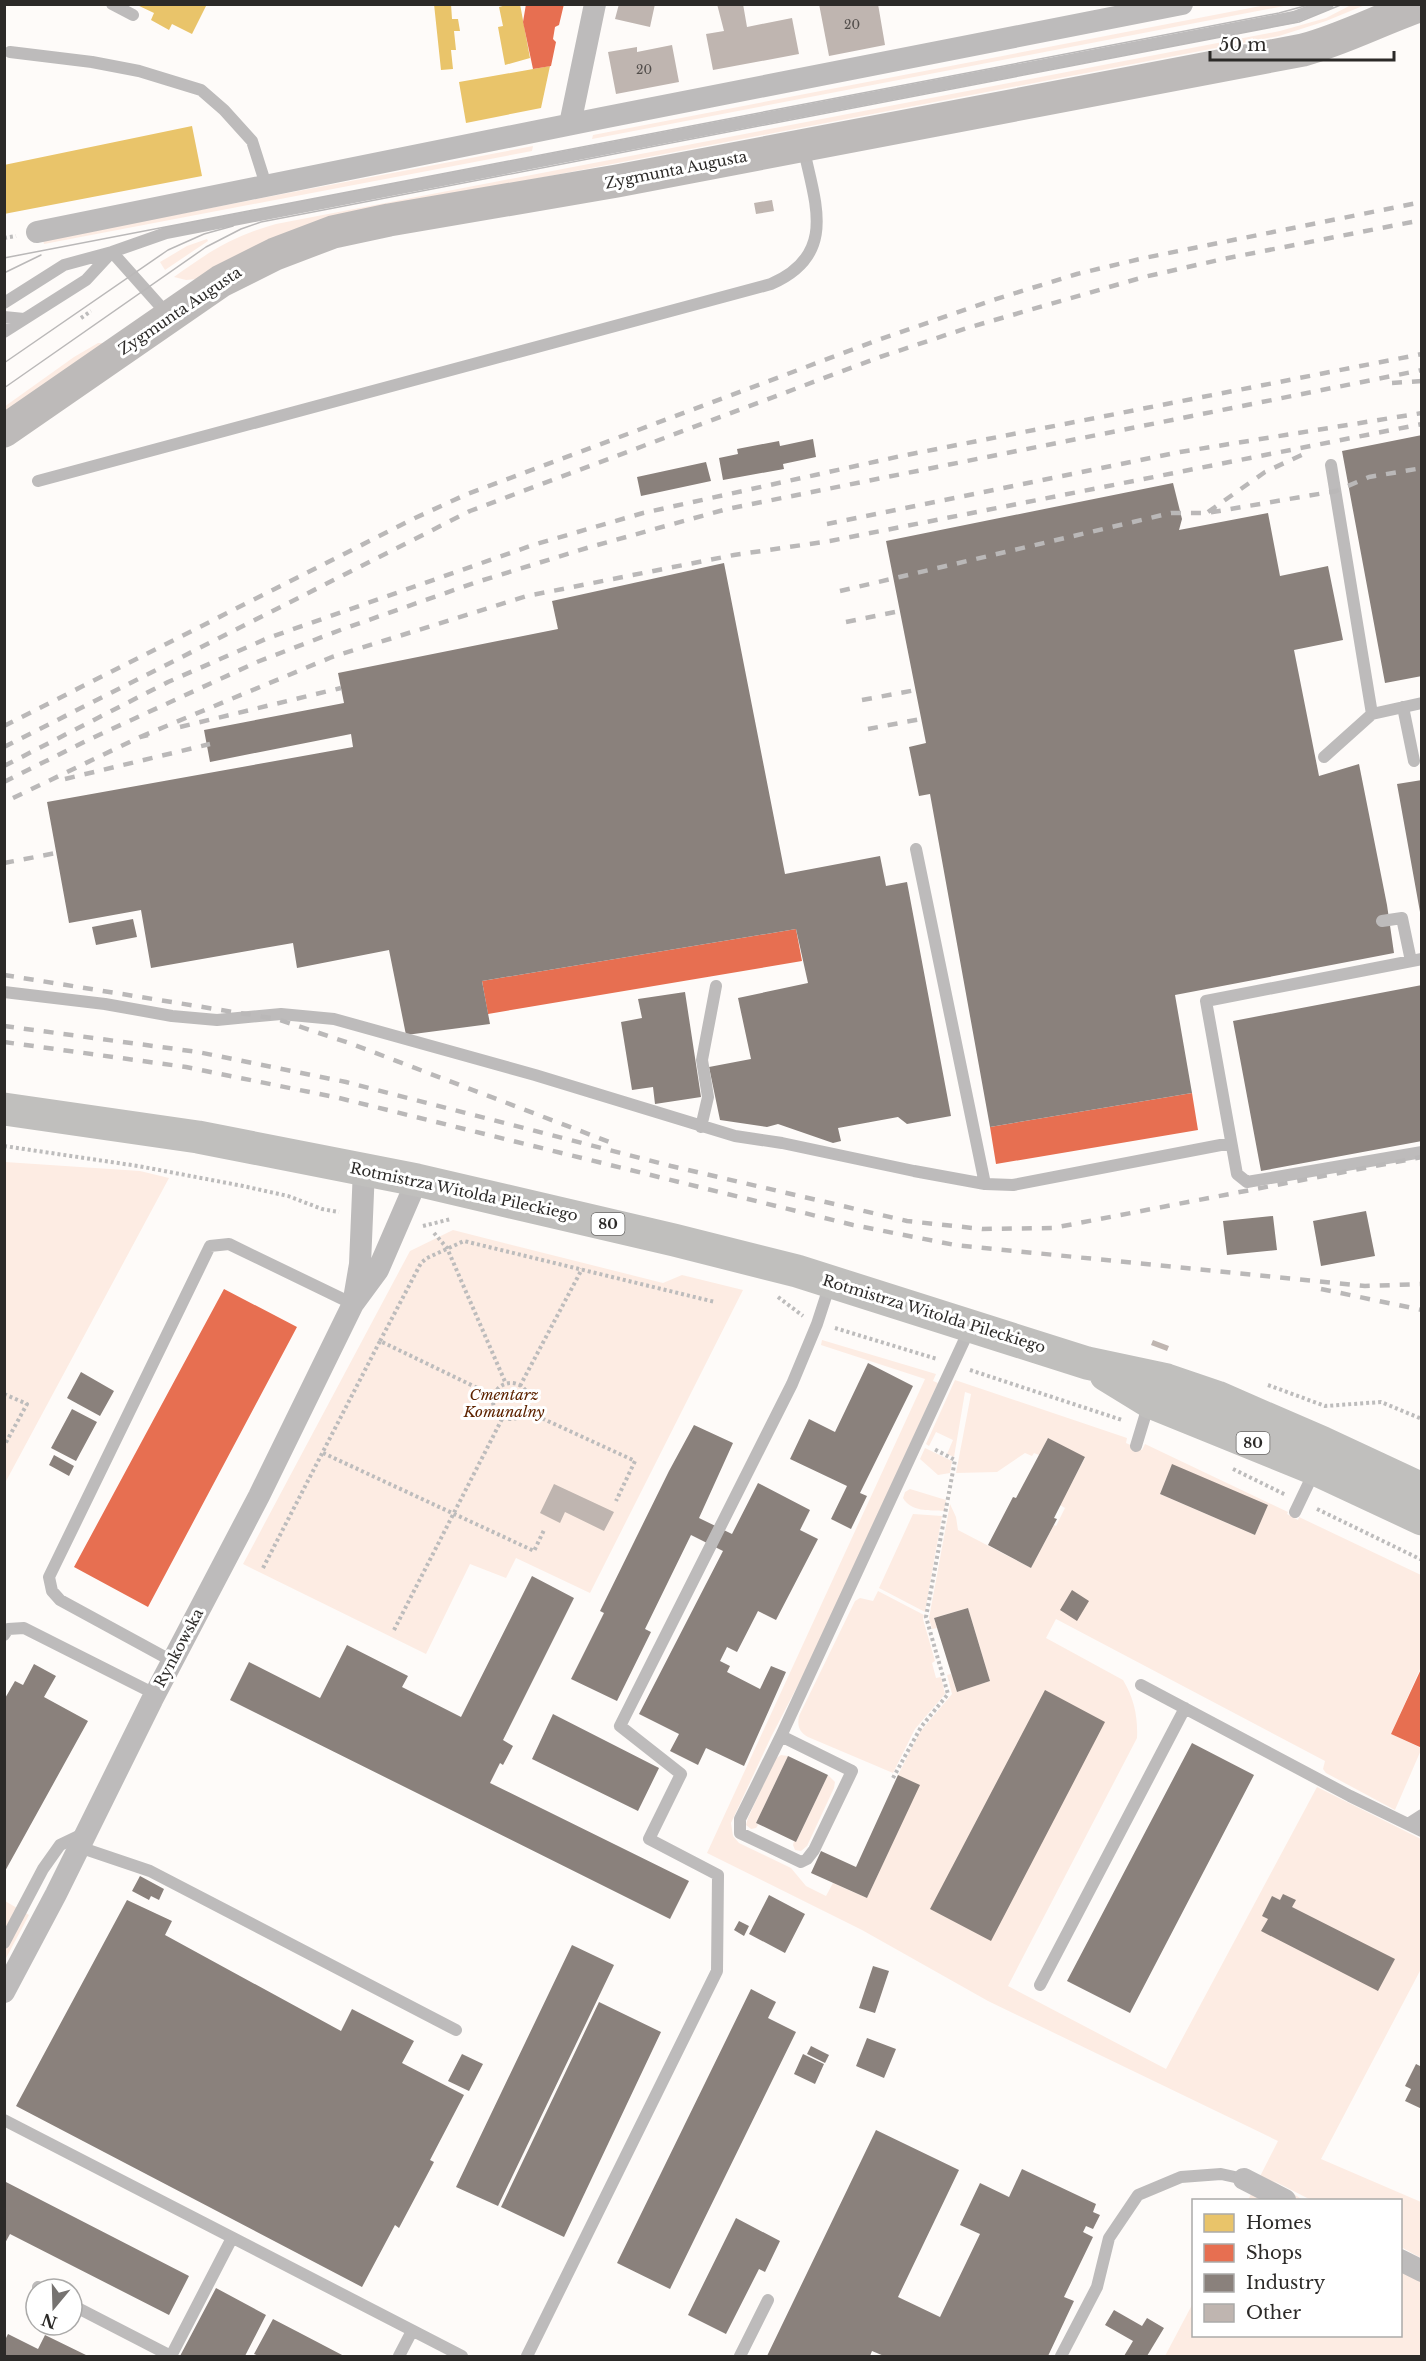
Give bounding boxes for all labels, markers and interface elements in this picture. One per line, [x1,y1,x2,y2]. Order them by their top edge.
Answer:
house number: 20 [844,17,860,32]
scale bar [1210,24,1394,62]
text: 50 m [1219,34,1267,56]
house number: 20 [636,62,652,77]
street label: Zygmunta Augusta [603,146,749,193]
street label: Zygmunta Augusta [114,262,246,359]
street label: Rotmistrza Witolda Pileckiego [348,1158,580,1225]
road number: 80 [592,1213,624,1235]
street label: Rotmistrza Witolda Pileckiego [820,1270,1048,1357]
park label: Cmentarz Komunalny [462,1385,545,1421]
road number: 80 [1236,1432,1270,1454]
street label: Rynkowska [150,1605,208,1690]
legend [1192,2199,1402,2337]
text: Homes [1246,2212,1312,2234]
text: Shops [1246,2242,1302,2264]
text: Industry [1246,2272,1326,2294]
north arrow [24,2277,84,2337]
text: Other [1246,2302,1302,2324]
text: N [39,2309,59,2333]

